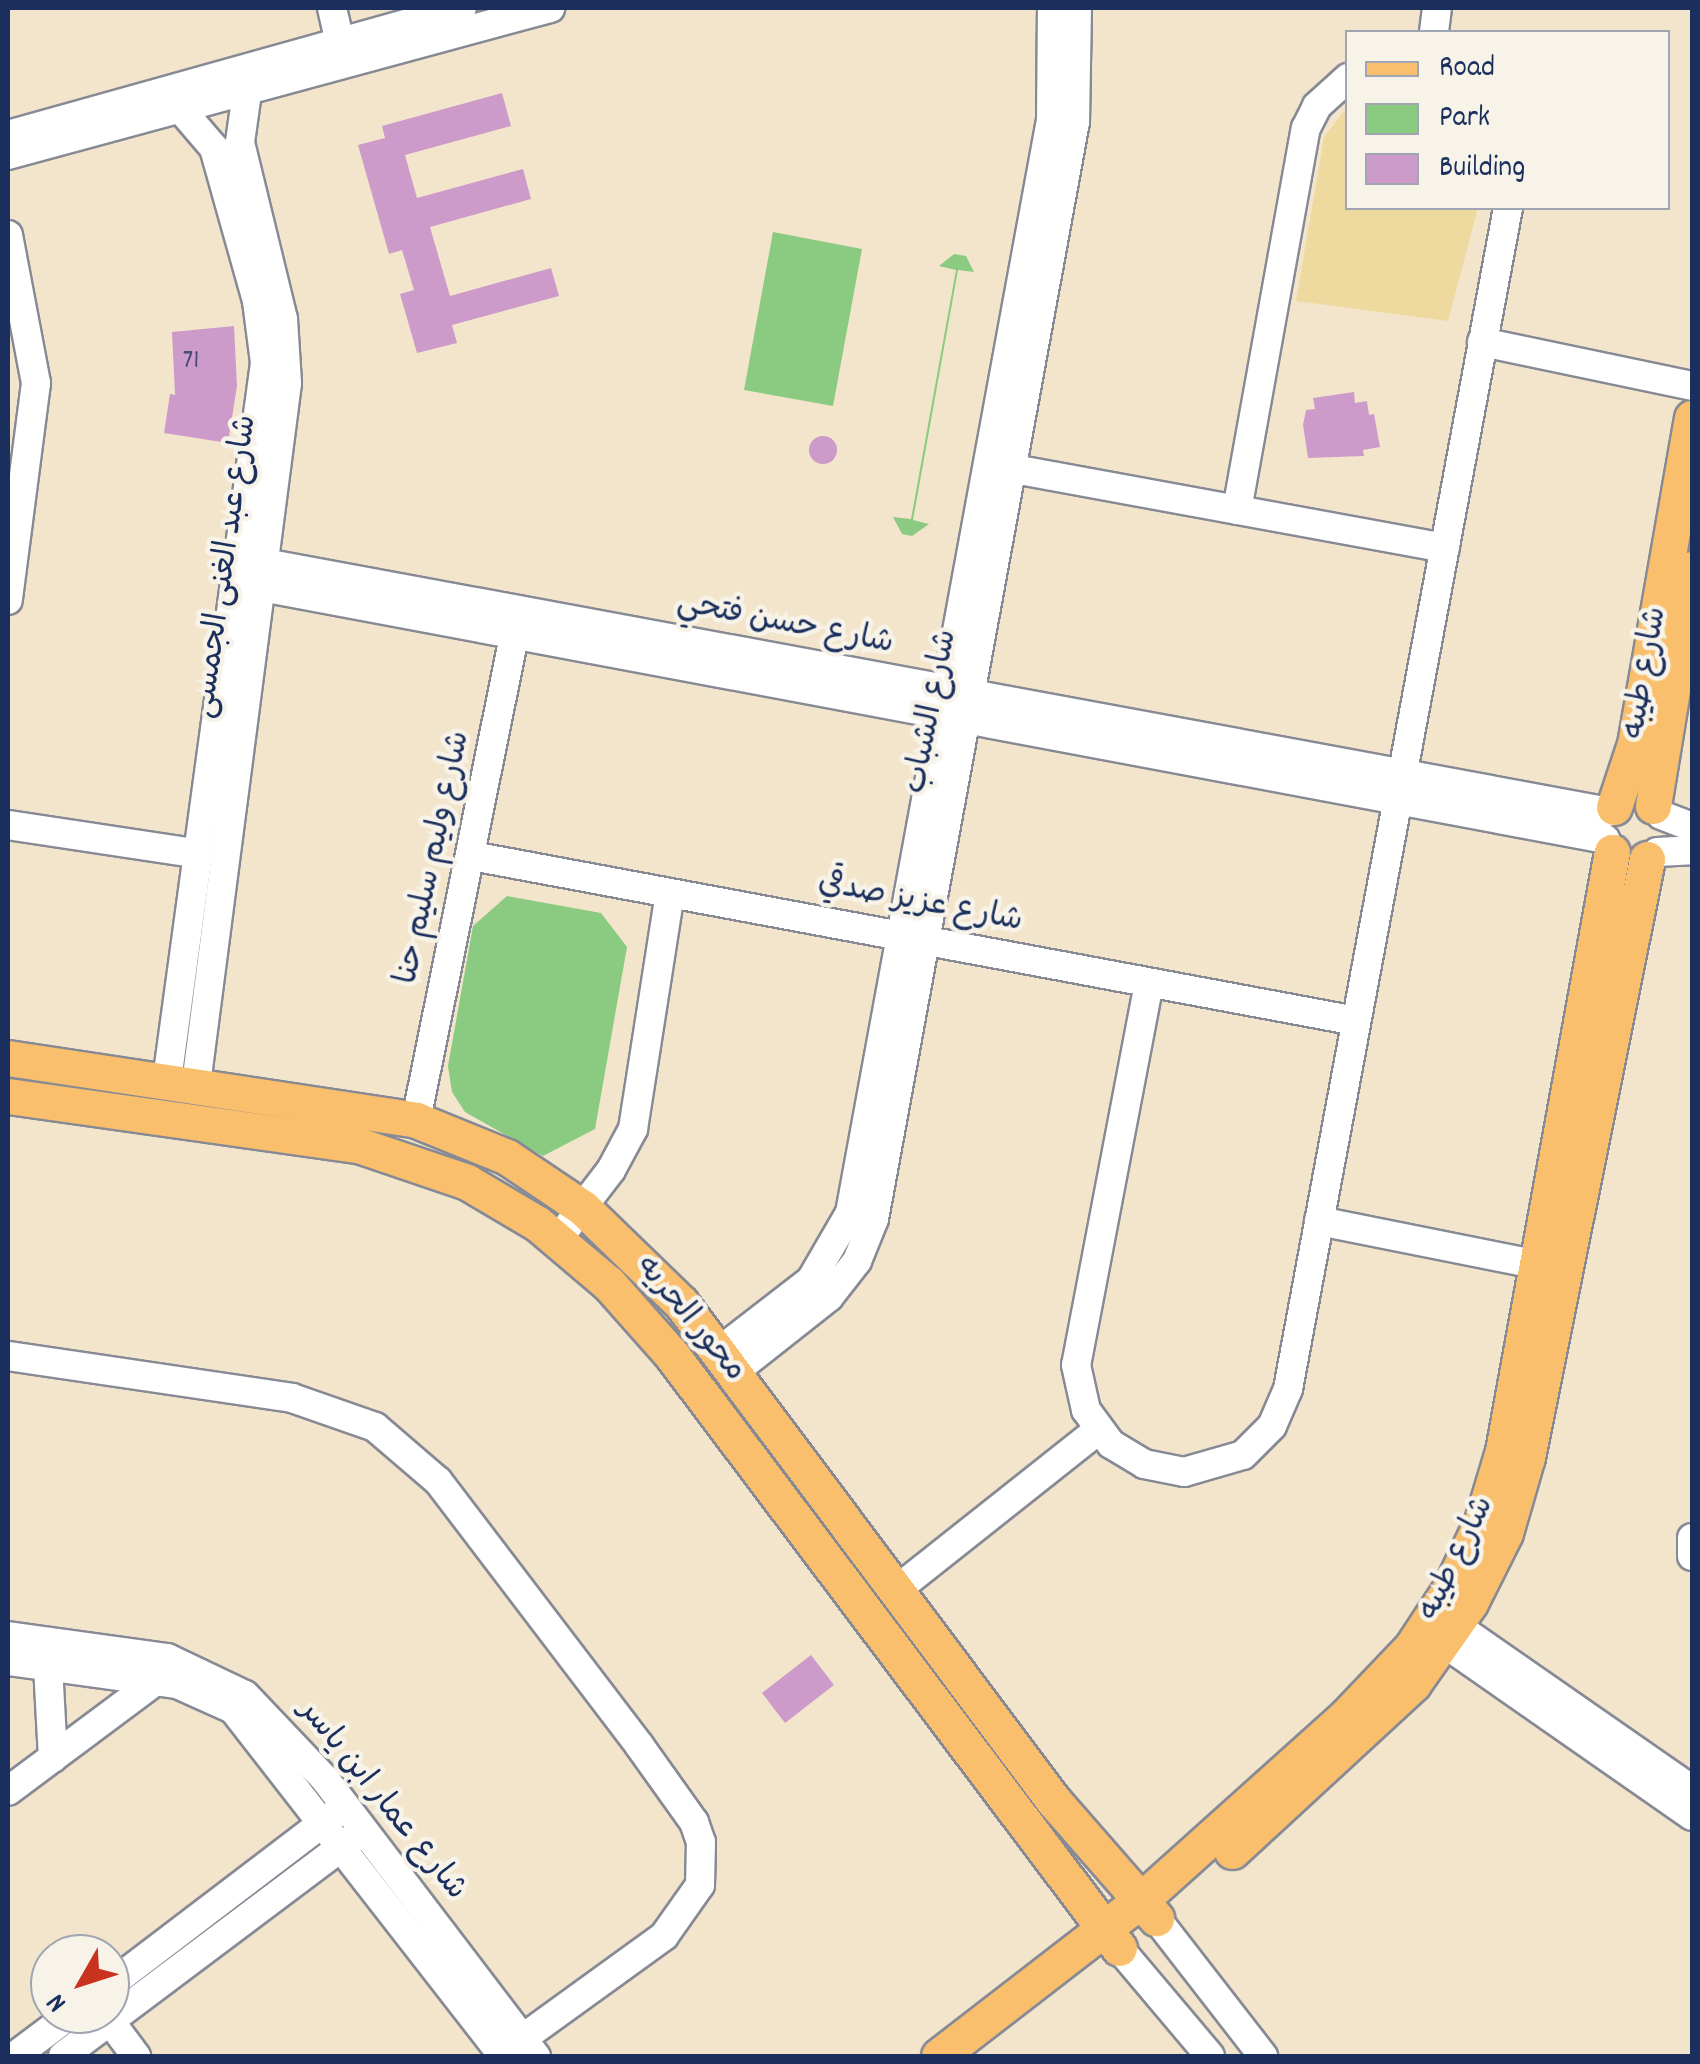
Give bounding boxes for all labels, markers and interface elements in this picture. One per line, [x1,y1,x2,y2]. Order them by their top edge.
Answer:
legend [1345,30,1670,210]
text: Road [1439,48,1495,91]
text: Park [1439,98,1490,141]
text: Building [1439,148,1525,191]
house number: 71 [183,345,199,379]
street label: شارع عبد الغنى الجمسى [187,413,267,721]
street label: شارع حسن فتحي [674,585,896,665]
street label: شارع طيبه [1617,604,1677,742]
street label: شارع الشباب [898,627,968,797]
street label: شارع وليم سليم حنا [389,728,481,988]
street label: شارع عزيز صدقي [814,865,1026,943]
street label: محور الحريه [625,1249,753,1391]
street label: شارع طيبه [1412,1491,1504,1627]
street label: شارع عمار ابن ياسر [288,1693,474,1909]
north arrow [30,1934,130,2034]
text: N [38,1984,78,2020]

